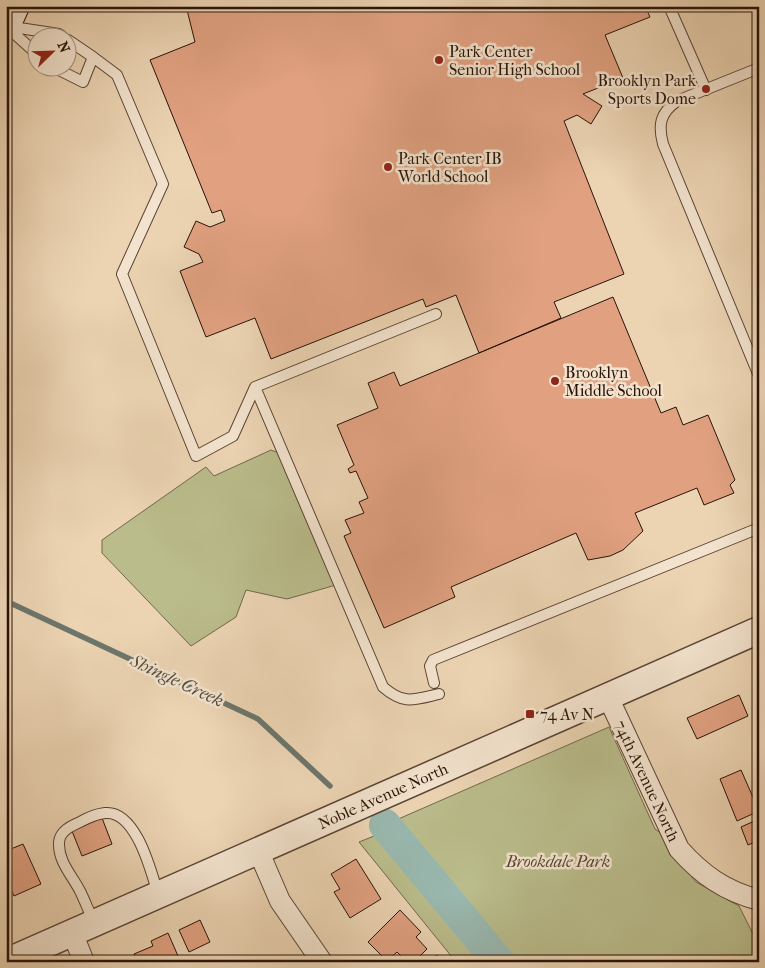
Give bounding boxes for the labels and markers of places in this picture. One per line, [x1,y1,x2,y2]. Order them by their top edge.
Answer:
place label: Park Center Senior High School [449,42,581,79]
marker: Park Center Senior High School [433,54,445,66]
place label: Brooklyn Park Sports Dome [597,71,697,108]
marker: Brooklyn Park Sports Dome [700,83,712,95]
place label: Park Center IB World School [397,149,502,186]
marker: Park Center IB World School [382,161,394,173]
place label: Brooklyn Middle School [565,363,663,400]
marker: Brooklyn Middle School [549,375,561,387]
place label: 74 Av N [540,705,594,724]
marker: 74 Av N [524,708,536,720]

